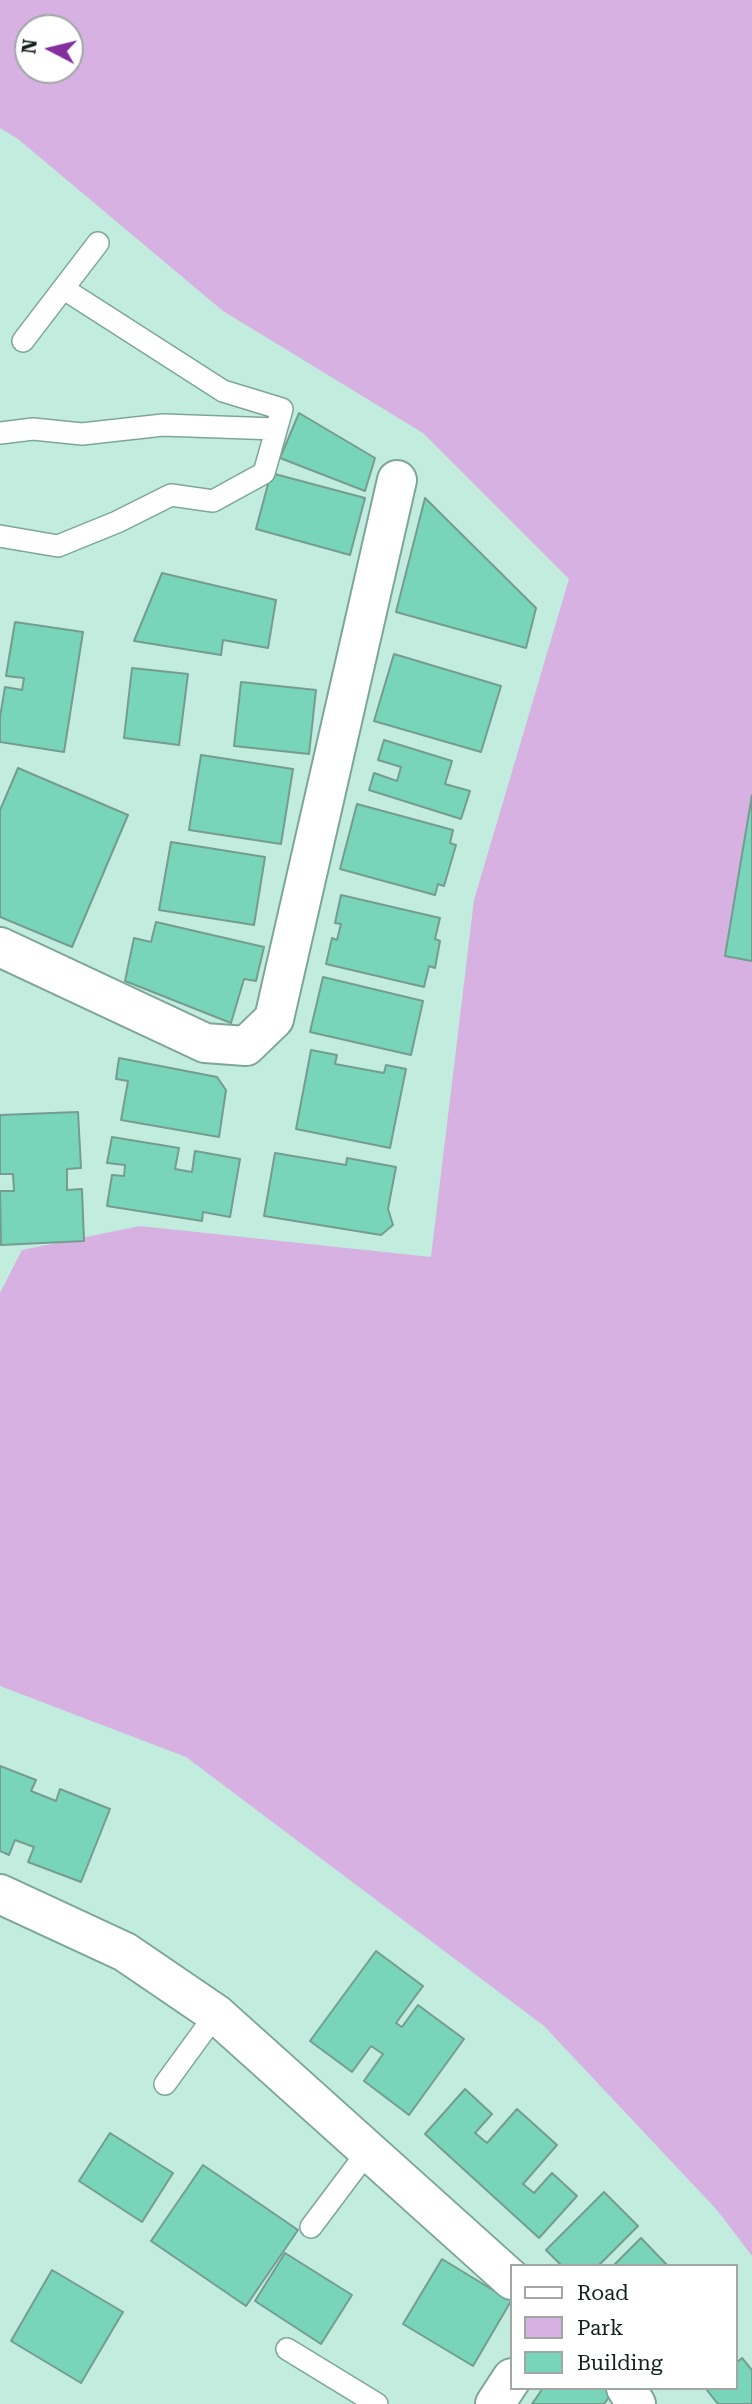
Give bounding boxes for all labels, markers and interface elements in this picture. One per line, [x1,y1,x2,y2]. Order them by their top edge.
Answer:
north arrow [14,14,84,84]
text: N [17,38,42,55]
legend [510,2264,738,2390]
text: Road [577,2281,629,2305]
text: Park [577,2316,623,2340]
text: Building [577,2351,663,2375]

